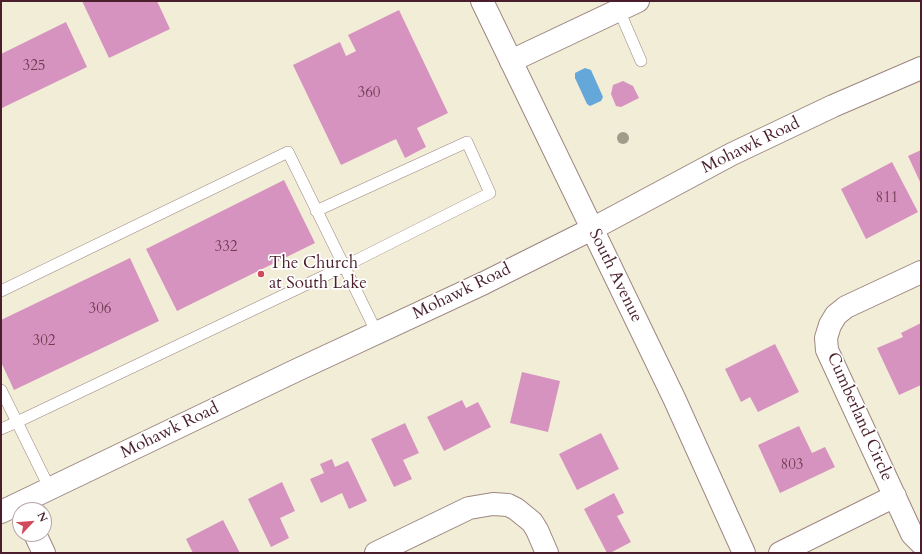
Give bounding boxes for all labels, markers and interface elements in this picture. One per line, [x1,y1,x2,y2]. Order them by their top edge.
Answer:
house number: 325 [22,58,46,76]
house number: 360 [357,85,381,103]
street label: Mohawk Road [699,113,803,179]
house number: 811 [875,190,899,208]
street label: South Avenue [584,226,646,326]
house number: 332 [214,239,238,257]
place label: The Church at South Lake [269,254,367,294]
street label: Mohawk Road [410,259,514,325]
marker: The Church at South Lake [256,269,266,279]
house number: 306 [88,301,112,319]
house number: 302 [32,333,56,351]
street label: Cumberland Circle [822,350,896,484]
street label: Mohawk Road [118,398,222,464]
house number: 803 [780,457,804,475]
north arrow [12,502,52,542]
text: N [33,509,51,525]

